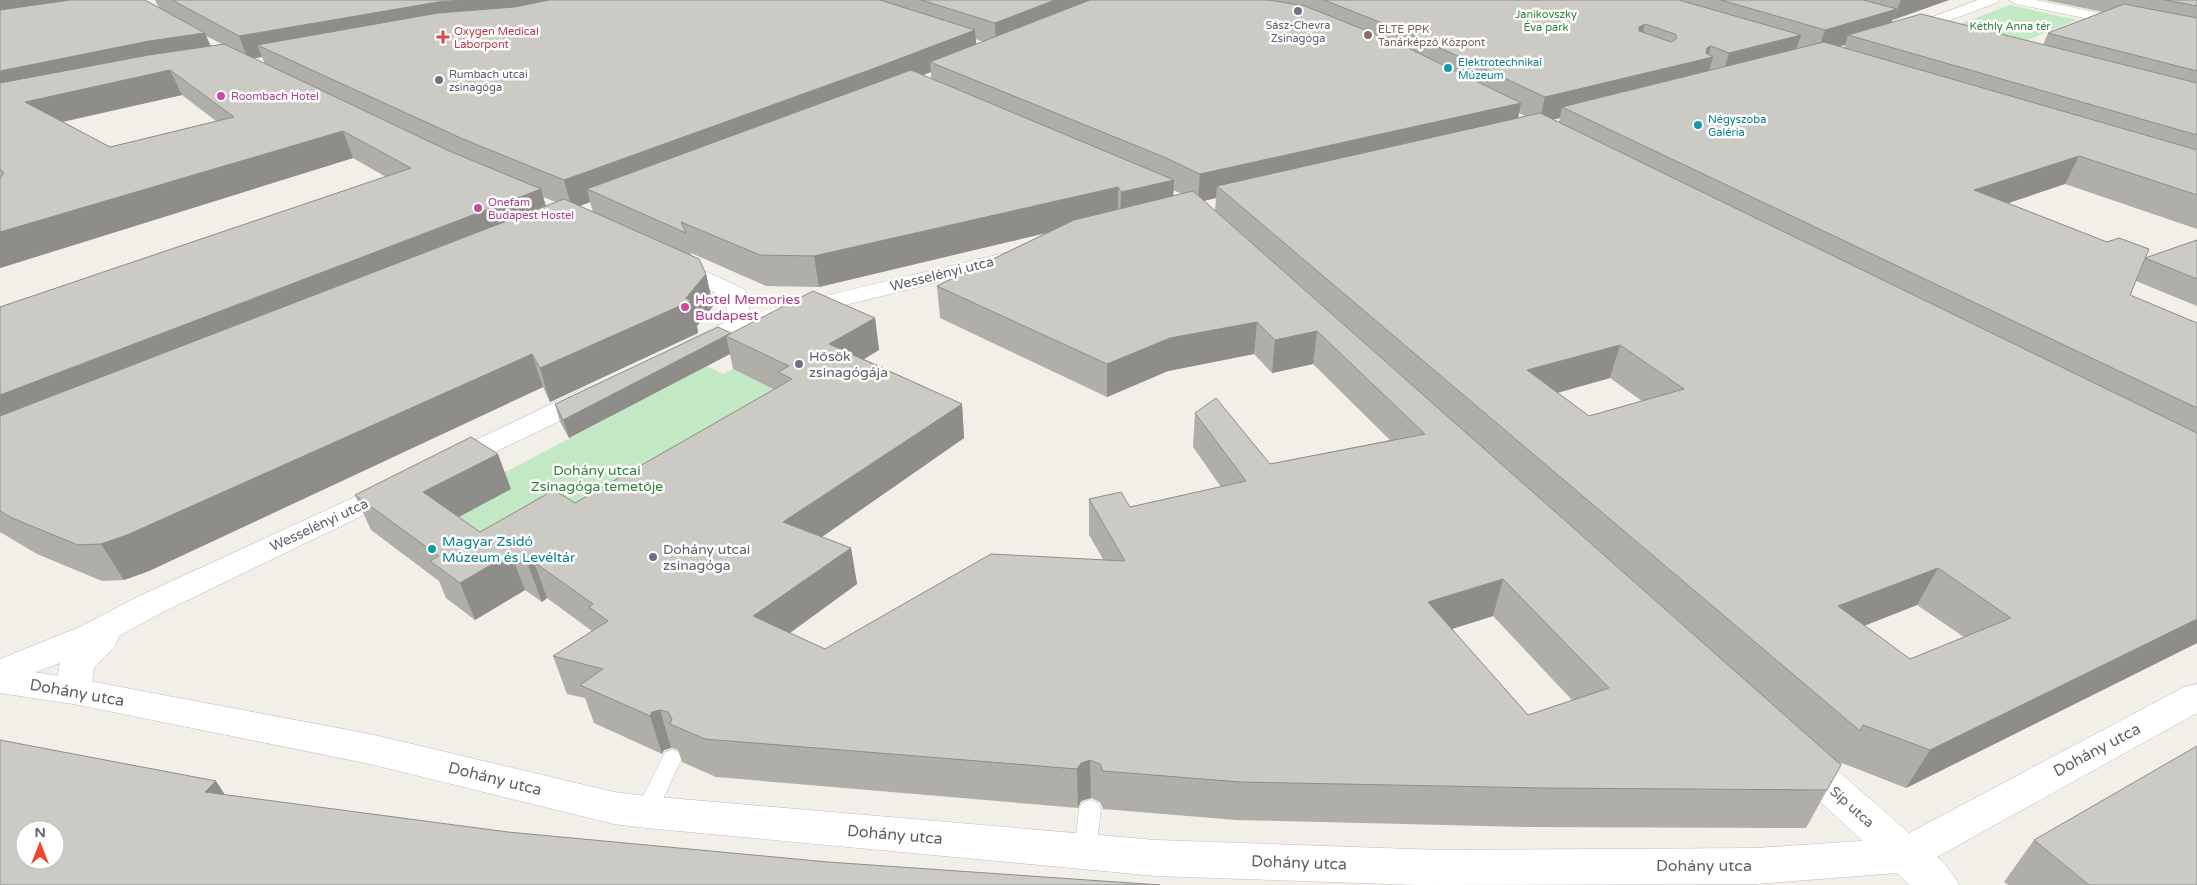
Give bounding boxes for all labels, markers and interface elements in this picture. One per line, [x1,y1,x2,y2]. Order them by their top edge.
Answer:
marker: Sász-Chevra Zsinagóga [1292,5,1304,17]
park label: Janikovszky Éva park [1515,8,1577,34]
place label: Sász-Chevra Zsinagóga [1266,19,1330,45]
park label: Kéthly Anna tér [1969,20,2051,33]
place label: ELTE PPK Tanárképző Központ [1378,23,1485,49]
place label: Oxygen Medical Laborpont [454,25,539,51]
marker: ELTE PPK Tanárképző Központ [1362,29,1374,41]
marker: Oxygen Medical Laborpont [436,30,450,44]
place label: Elektrotechnikai Múzeum [1458,56,1542,82]
marker: Elektrotechnikai Múzeum [1442,62,1454,74]
place label: Rumbach utcai zsinagóga [449,68,528,94]
marker: Rumbach utcai zsinagóga [433,74,445,86]
marker: Roombach Hotel [215,90,227,102]
place label: Roombach Hotel [231,90,319,103]
place label: Négyszoba Galéria [1708,113,1766,139]
marker: Négyszoba Galéria [1692,119,1704,131]
place label: Onefam Budapest Hostel [488,196,574,222]
marker: Onefam Budapest Hostel [472,202,484,214]
street label: Wesselényi utca [888,253,996,295]
place label: Hotel Memories Budapest [695,291,801,324]
marker: Hotel Memories Budapest [679,301,691,313]
place label: Hősök zsinagógája [809,348,888,381]
marker: Hősök zsinagógája [793,358,805,370]
park label: Dohány utcai Zsinagóga temetője [531,462,663,495]
street label: Wesselényi utca [267,495,371,555]
place label: Magyar Zsidó Múzeum és Levéltár [442,533,576,566]
place label: Dohány utcai zsinagóga [663,541,750,574]
marker: Magyar Zsidó Múzeum és Levéltár [426,543,438,555]
marker: Dohány utcai zsinagóga [647,551,659,563]
street label: Dohány utca [28,675,126,711]
street label: Dohány utca [2050,719,2144,781]
street label: Dohány utca [446,758,544,800]
street label: Síp utca [1826,783,1878,831]
north arrow [15,820,65,870]
street label: Dohány utca [846,821,944,849]
text: N [34,824,46,841]
street label: Dohány utca [1251,851,1347,875]
street label: Dohány utca [1656,856,1752,876]

